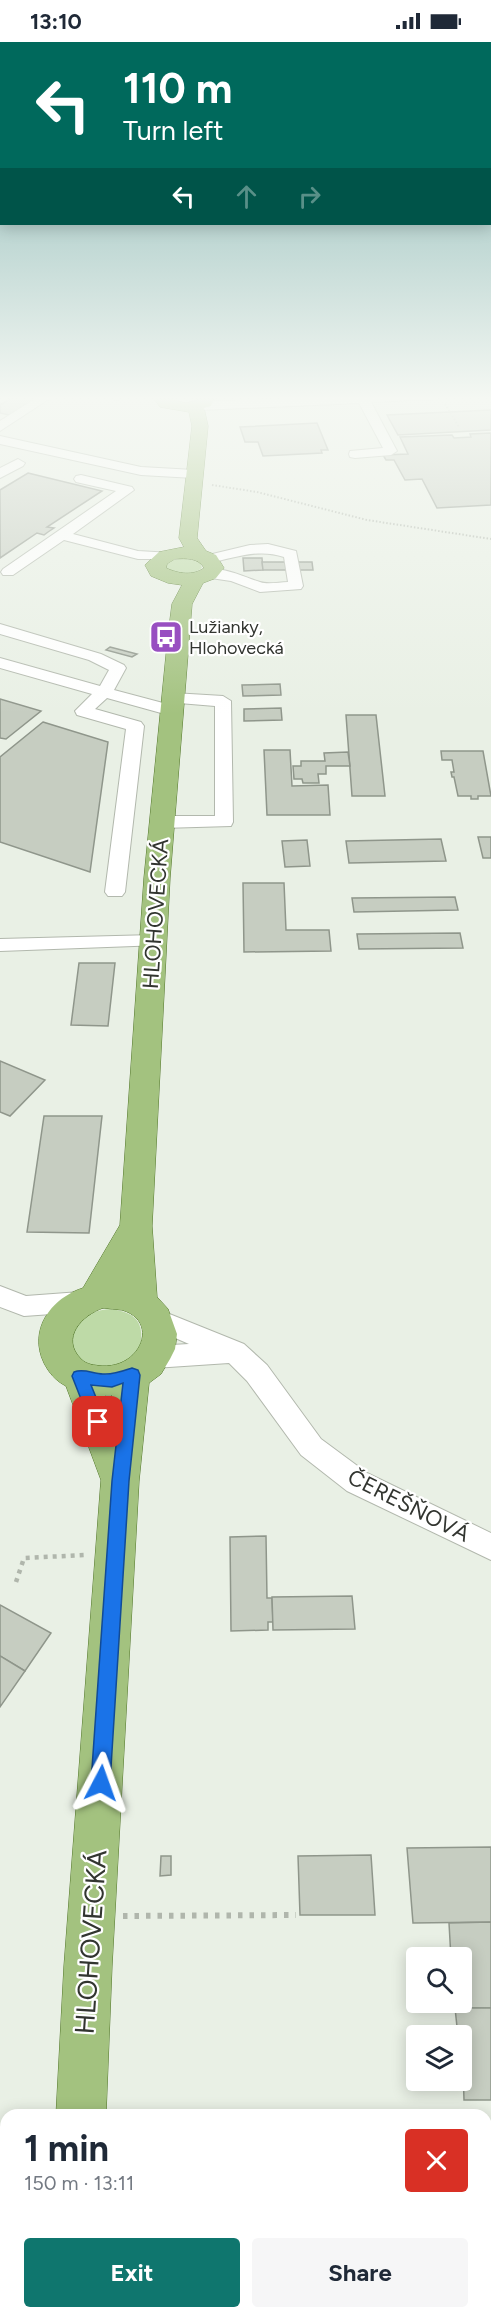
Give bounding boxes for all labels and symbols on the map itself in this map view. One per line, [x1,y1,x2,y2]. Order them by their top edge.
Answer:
place label: Lužianky, Hlohovecká [189,616,284,659]
bus stop icon: Lužianky, Hlohovecká [148,619,184,655]
street label: HLOHOVECKÁ [137,838,174,990]
pin [72,1396,123,1447]
street label: ČEREŠŇOVÁ [343,1463,474,1548]
position arrow [69,1751,133,1815]
street label: HLOHOVECKÁ [68,1848,113,2035]

